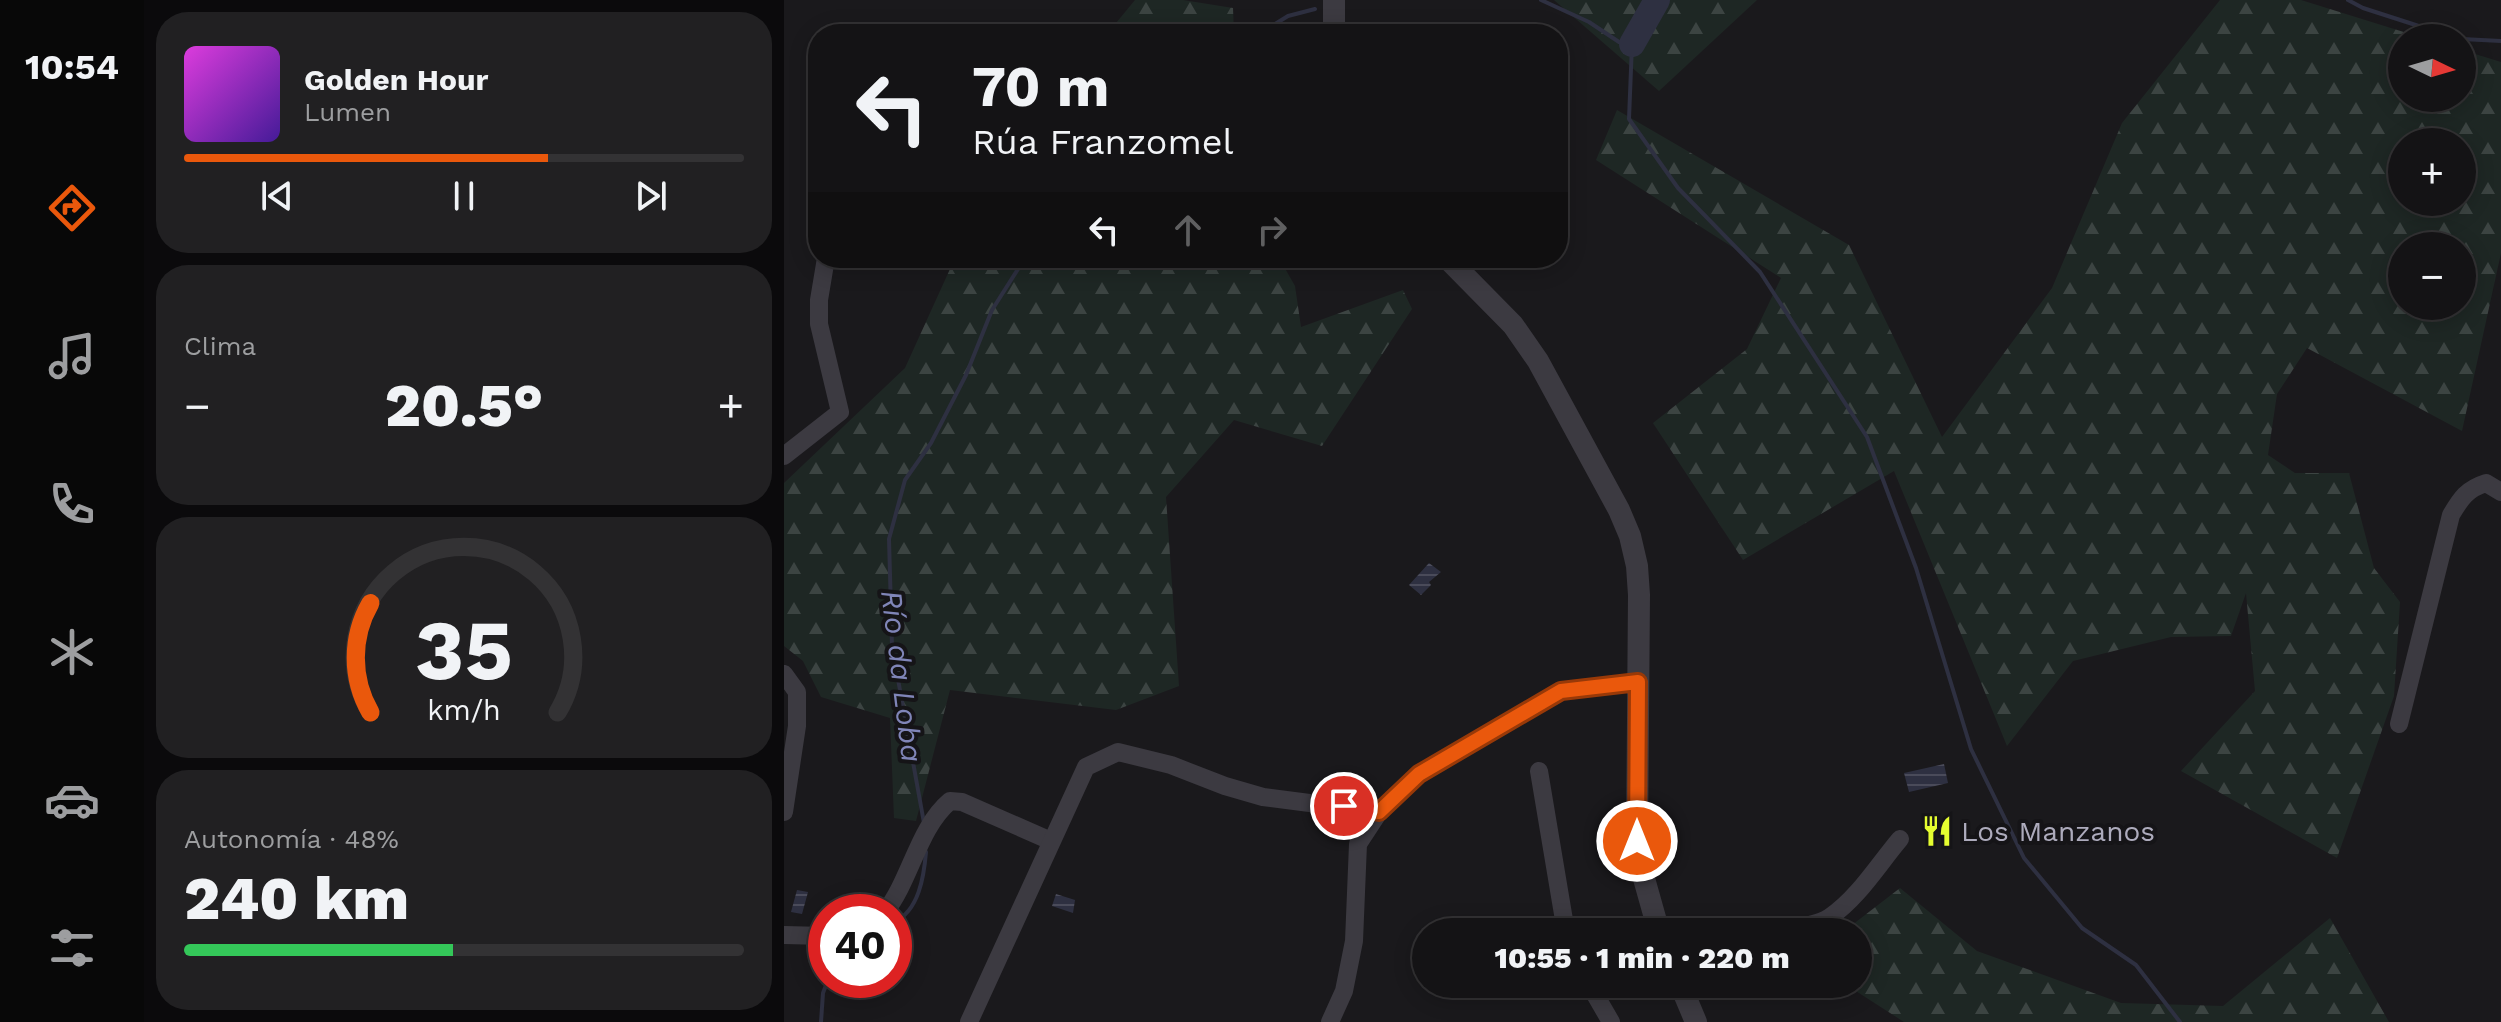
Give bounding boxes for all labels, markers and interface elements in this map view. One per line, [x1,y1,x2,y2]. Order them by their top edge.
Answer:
north arrow [2388,24,2476,112]
map controls [2388,24,2476,320]
text: 10:54 [25,46,119,88]
text: 70 m [972,54,1109,120]
icon: left [840,56,944,160]
text: Golden Hour [304,62,488,97]
text: Lumen [304,97,391,127]
text: Rúa Franzomel [972,121,1234,163]
button: + [2388,128,2476,216]
icon: previous [255,174,299,218]
icon: pause [442,174,486,218]
icon: next [629,174,673,218]
icon: directions [44,180,100,236]
icon: left [1082,208,1126,252]
icon: ahead [1166,208,1210,252]
icon: right [1250,208,1294,252]
button: − [2388,232,2476,320]
icon: music [44,328,100,384]
text: Clima [184,331,256,361]
text: 20.5° [385,370,543,441]
text: − [184,380,211,432]
text: + [717,380,744,432]
icon: phone [44,476,100,532]
water label: Río da Loba [874,588,930,764]
text: 35 [415,602,513,699]
icon: climate [44,624,100,680]
text: km/h [427,693,501,727]
icon: car [44,772,100,828]
pin [1310,772,1378,840]
icon: arrive [1322,784,1366,828]
position arrow [1595,799,1679,883]
restaurant icon: Los Manzanos [1920,814,1954,848]
place label: Los Manzanos [1961,815,2155,848]
text: Autonomía · 48% [184,824,399,854]
text: 240 km [184,863,409,934]
speed limit sign: 40 [808,894,912,998]
icon: filters [44,920,100,976]
text: 10:55 · 1 min · 220 m [1494,940,1790,975]

